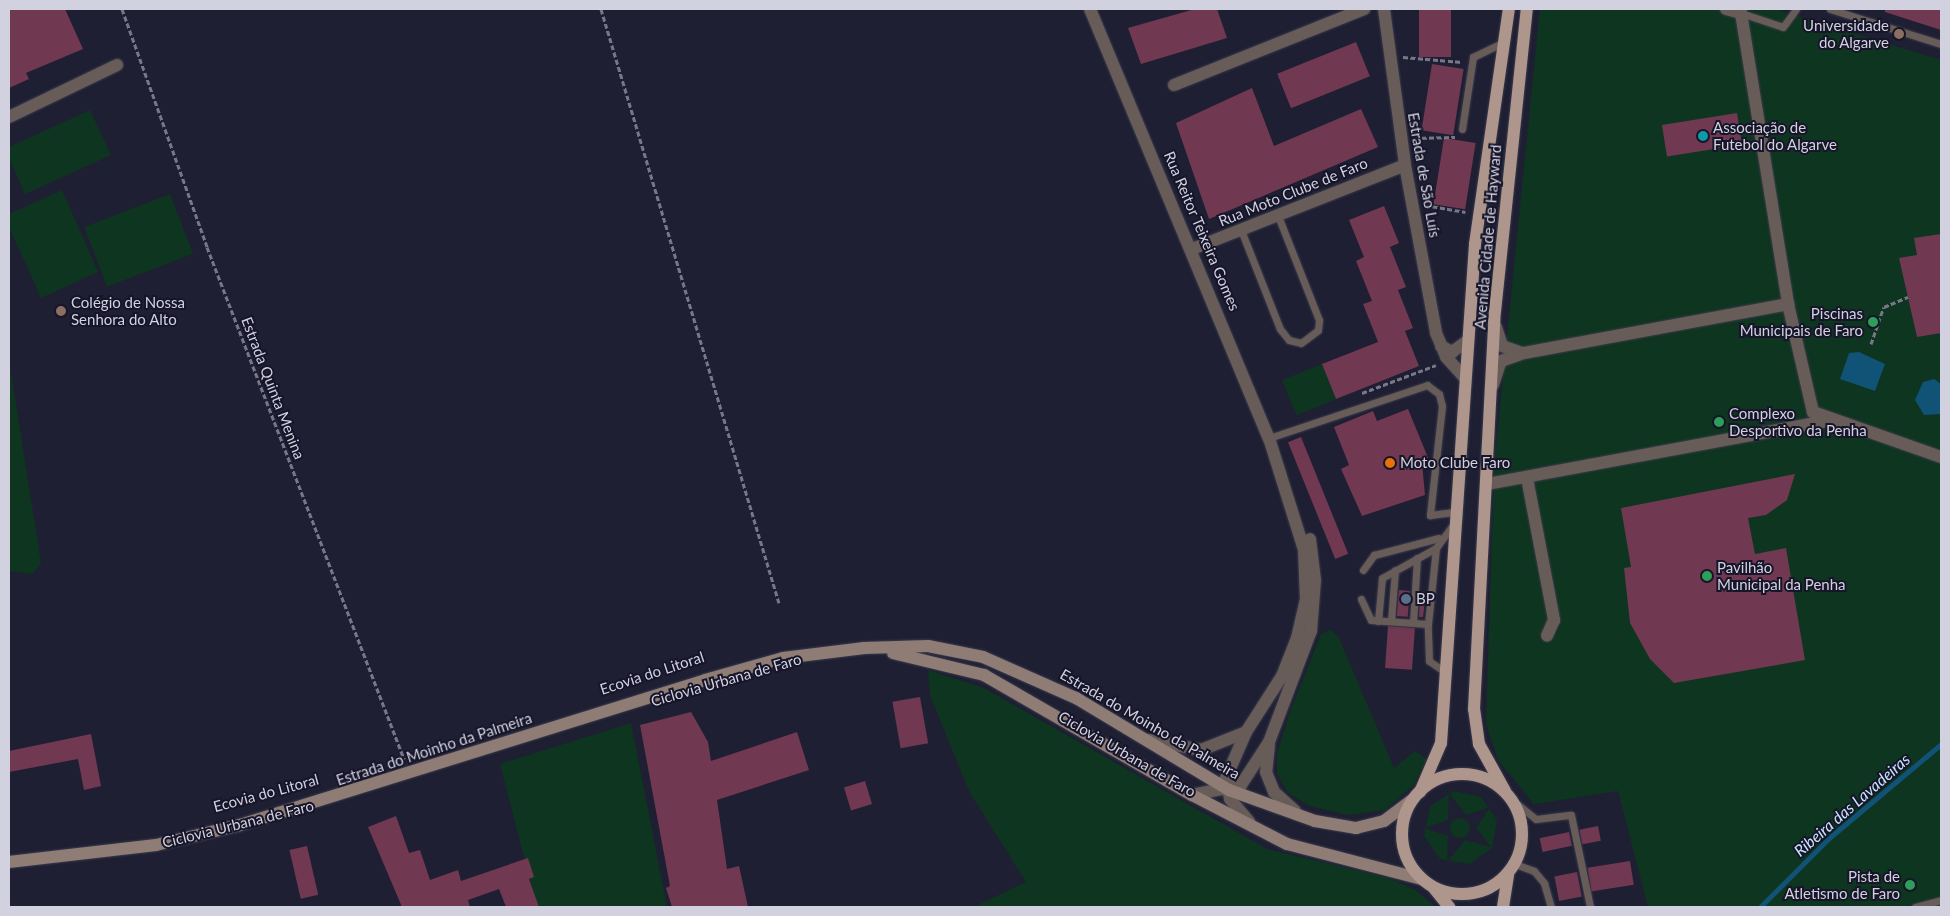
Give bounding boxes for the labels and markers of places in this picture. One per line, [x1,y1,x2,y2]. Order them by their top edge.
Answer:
place label: Universidade do Algarve [1803,16,1889,51]
marker: Universidade do Algarve [1893,28,1905,40]
place label: Associação de Futebol do Algarve [1713,118,1837,153]
marker: Associação de Futebol do Algarve [1697,130,1709,142]
place label: Colégio de Nossa Senhora do Alto [71,293,185,328]
place label: Piscinas Municipais de Faro [1740,304,1863,339]
marker: Colégio de Nossa Senhora do Alto [55,305,67,317]
marker: Piscinas Municipais de Faro [1867,316,1879,328]
place label: Complexo Desportivo da Penha [1729,404,1867,439]
marker: Complexo Desportivo da Penha [1713,416,1725,428]
place label: Moto Clube Faro [1400,454,1510,472]
marker: Moto Clube Faro [1384,457,1396,469]
place label: Pavilhão Municipal da Penha [1717,558,1846,593]
marker: Pavilhão Municipal da Penha [1701,570,1713,582]
place label: BP [1416,590,1435,608]
marker: BP [1400,593,1412,605]
place label: Pista de Atletismo de Faro [1784,867,1900,902]
marker: Pista de Atletismo de Faro [1904,879,1916,891]

